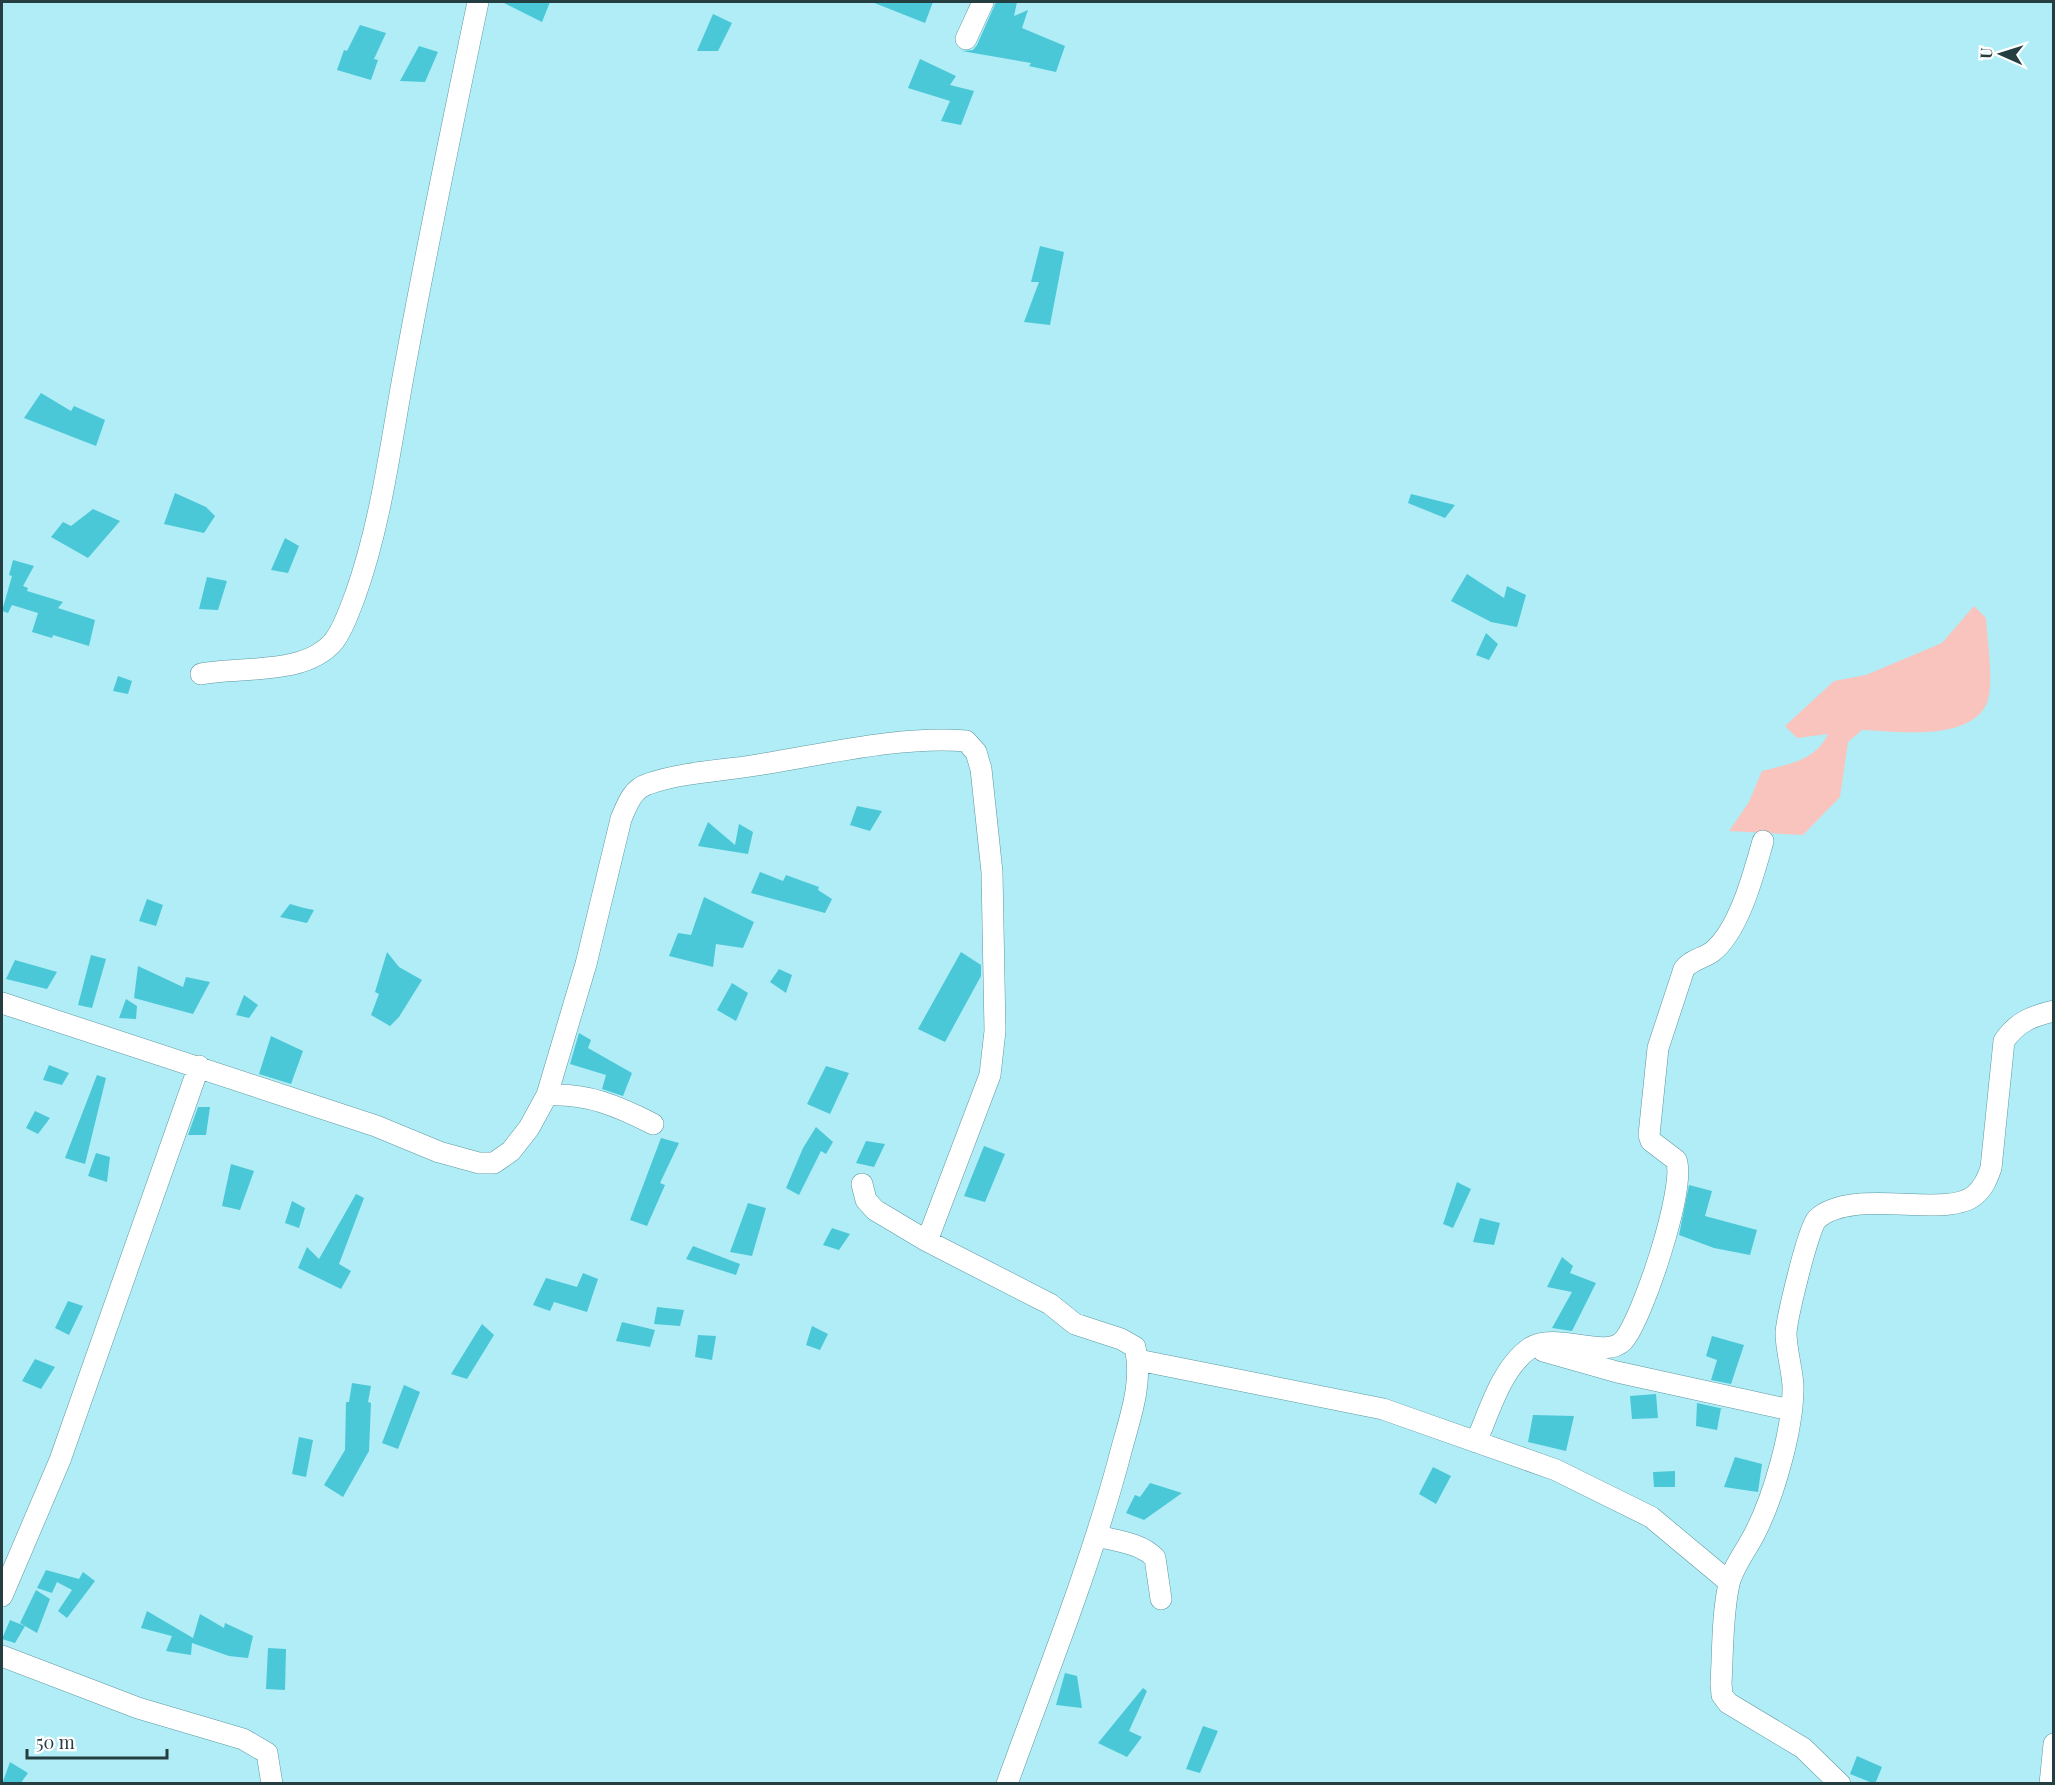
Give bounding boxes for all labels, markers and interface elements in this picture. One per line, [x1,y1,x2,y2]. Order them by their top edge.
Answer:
north arrow [1971,24,2031,84]
text: U [1975,47,1996,59]
scale bar [27,1722,166,1760]
text: 50 m [36,1730,75,1754]

